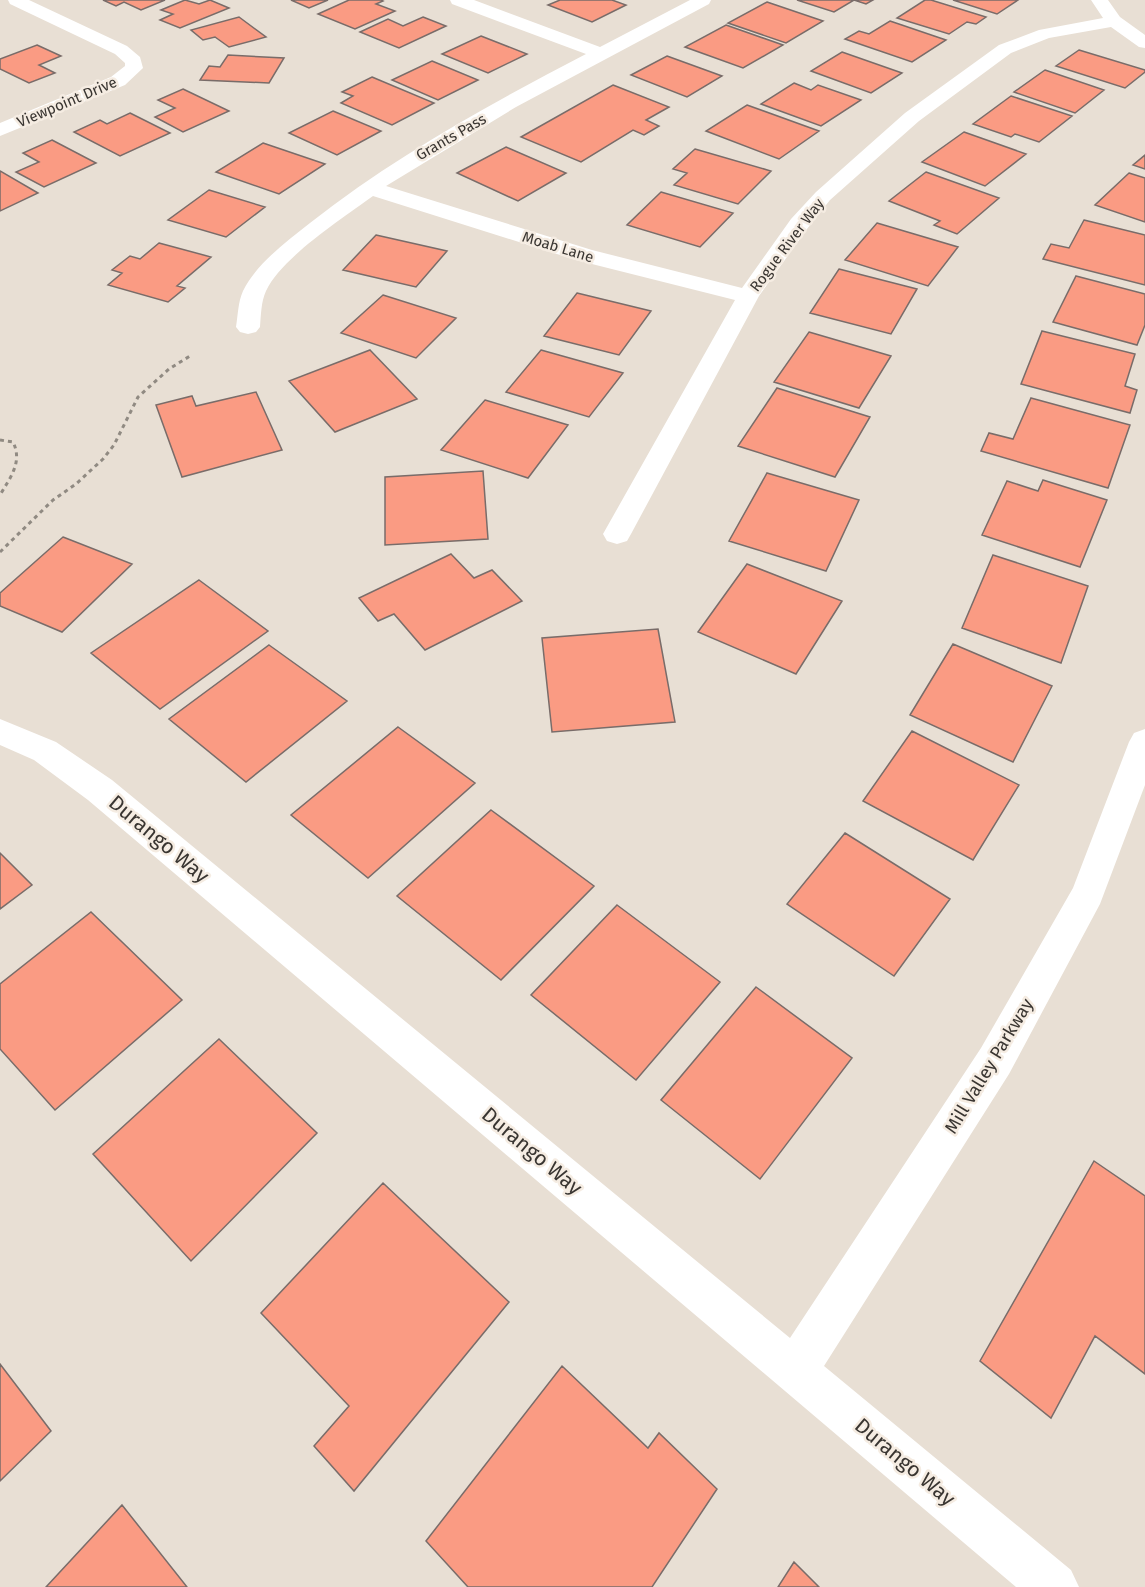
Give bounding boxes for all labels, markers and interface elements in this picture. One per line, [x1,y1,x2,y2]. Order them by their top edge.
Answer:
street label: Viewpoint Drive [14,73,120,131]
street label: Grants Pass [413,110,489,164]
street label: Rogue River Way [746,194,828,295]
street label: Moab Lane [520,228,596,266]
street label: Durango Way [103,789,215,889]
street label: Mill Valley Parkway [940,994,1038,1138]
street label: Durango Way [476,1101,588,1201]
street label: Durango Way [849,1412,961,1512]

